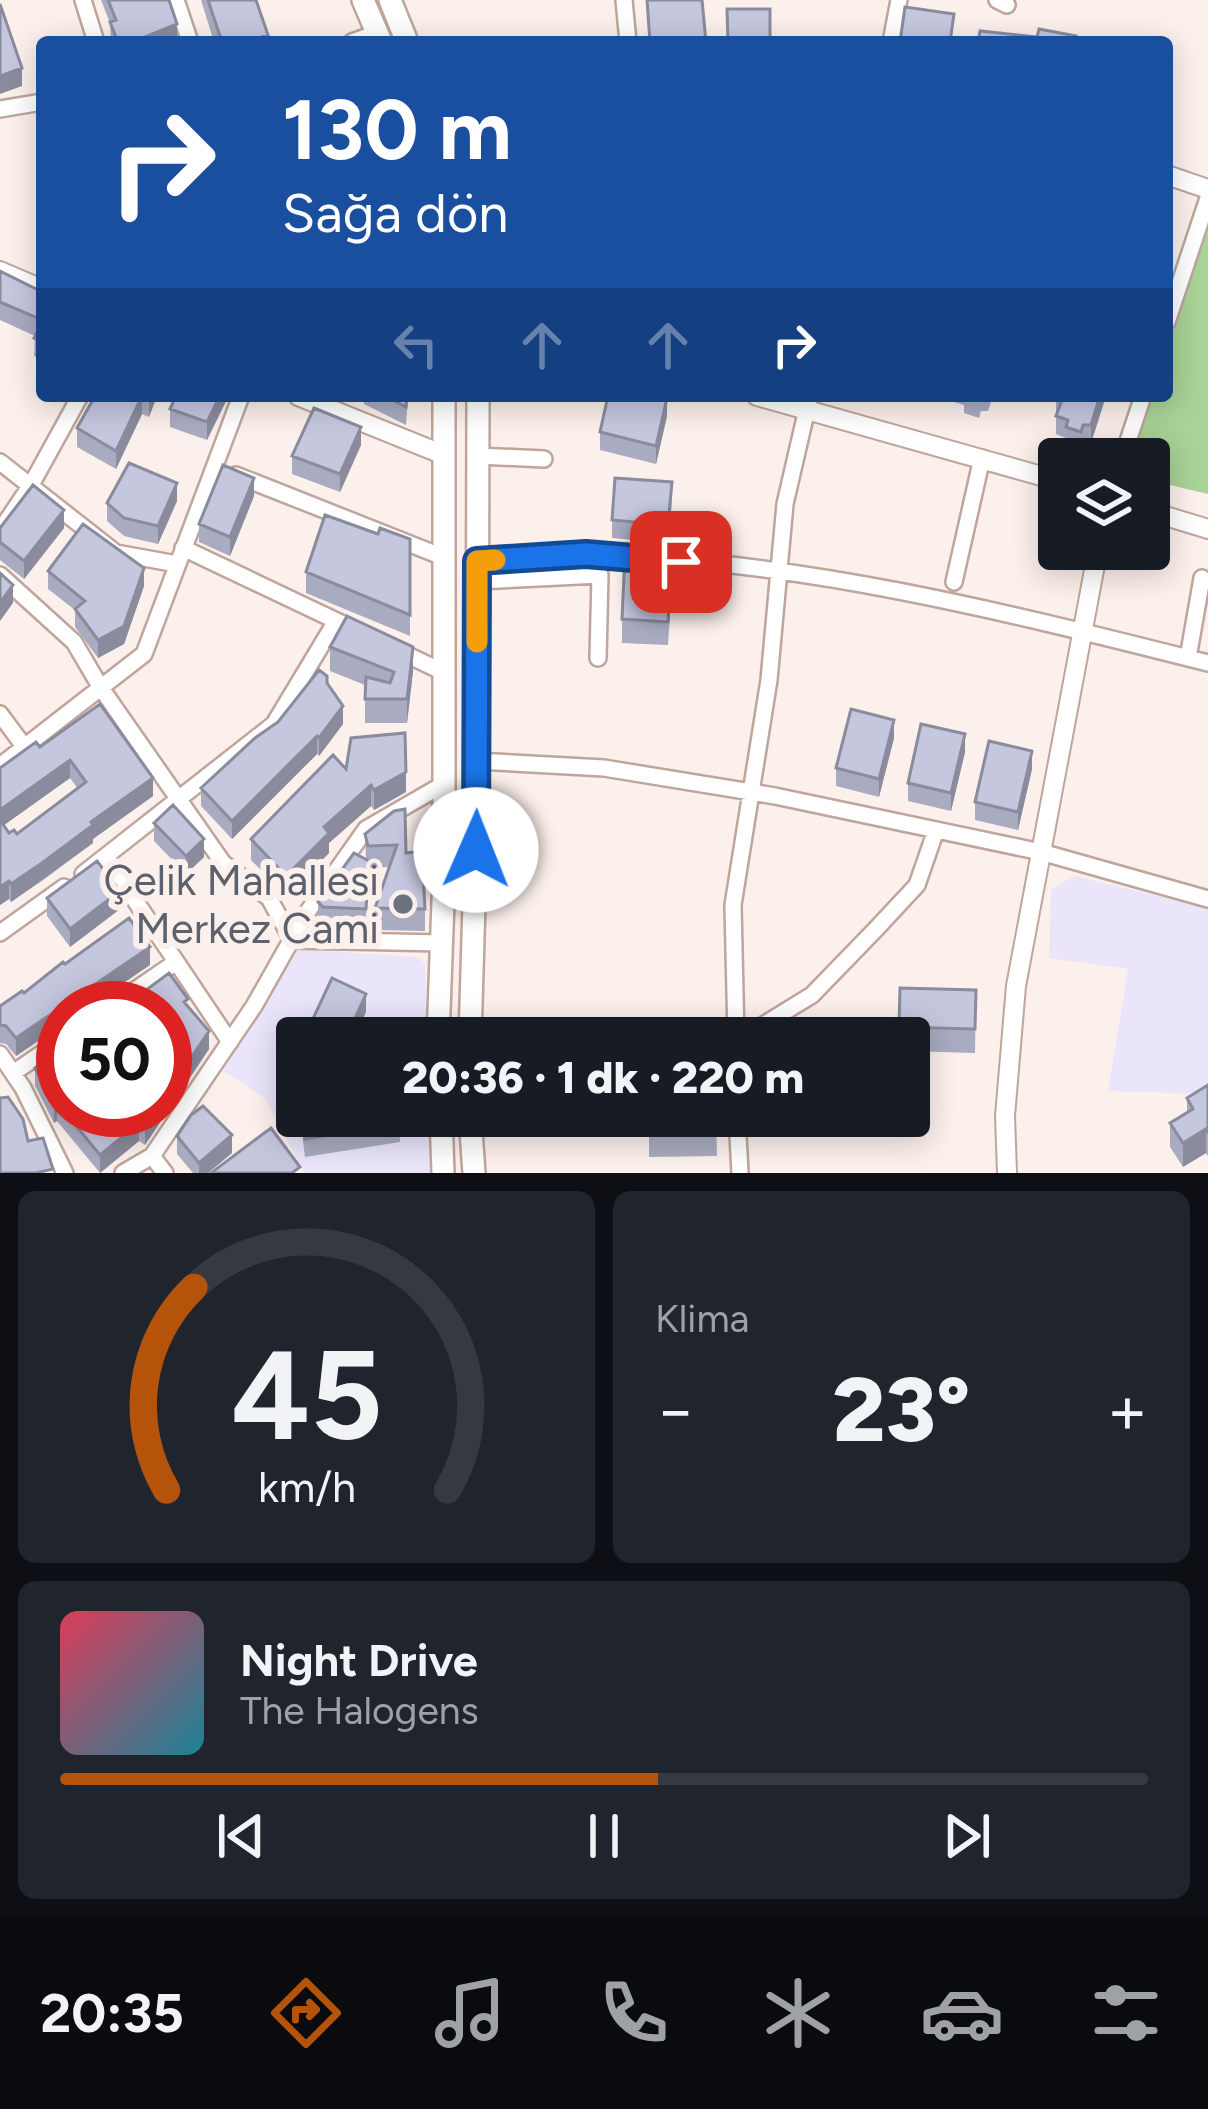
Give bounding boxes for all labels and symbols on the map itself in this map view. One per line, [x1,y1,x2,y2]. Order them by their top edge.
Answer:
pin [630,511,732,613]
position arrow [413,787,539,913]
place label: Çelik Mahallesi Merkez Cami [104,855,379,954]
marker: Çelik Mahallesi Merkez Cami [390,891,416,917]
speed limit sign: 50 [36,981,192,1137]

